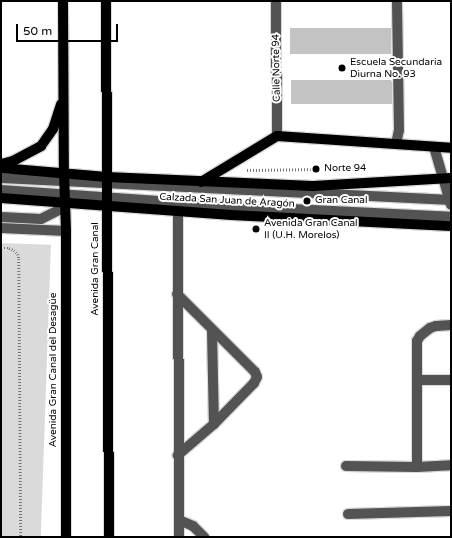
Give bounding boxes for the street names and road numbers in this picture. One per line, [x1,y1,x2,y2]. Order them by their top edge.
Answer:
street label: Calle Norte 94 [270,34,284,102]
street label: Calzada San Juan de Aragón [159,191,295,211]
street label: Avenida Gran Canal [90,222,102,316]
street label: Avenida Gran Canal del Desagüe [48,293,60,447]

